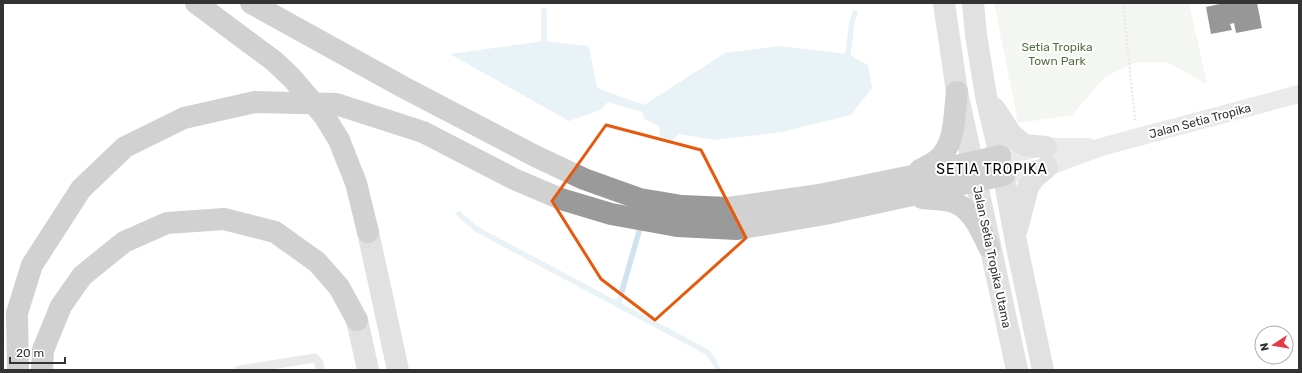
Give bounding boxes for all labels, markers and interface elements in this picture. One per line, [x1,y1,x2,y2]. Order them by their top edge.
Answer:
park label: Setia Tropika Town Park [1021,40,1093,68]
street label: Jalan Setia Tropika [1147,101,1253,141]
district label: SETIA TROPIKA [936,161,1048,178]
street label: Jalan Setia Tropika Utama [970,185,1014,329]
north arrow [1254,325,1294,365]
scale bar [10,339,65,365]
text: N [1258,342,1272,352]
text: 20 m [16,346,44,360]

